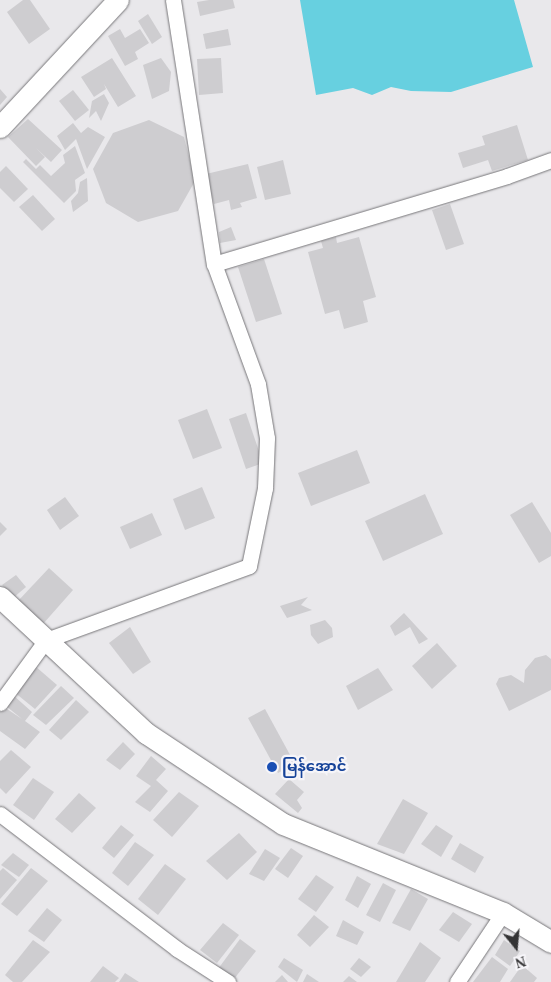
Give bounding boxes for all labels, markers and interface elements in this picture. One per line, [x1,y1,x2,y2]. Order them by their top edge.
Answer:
place label: မြန်အောင် [282,758,347,776]
marker: မြန်အောင် [266,761,278,773]
north arrow [491,922,541,972]
text: N [513,953,528,970]

